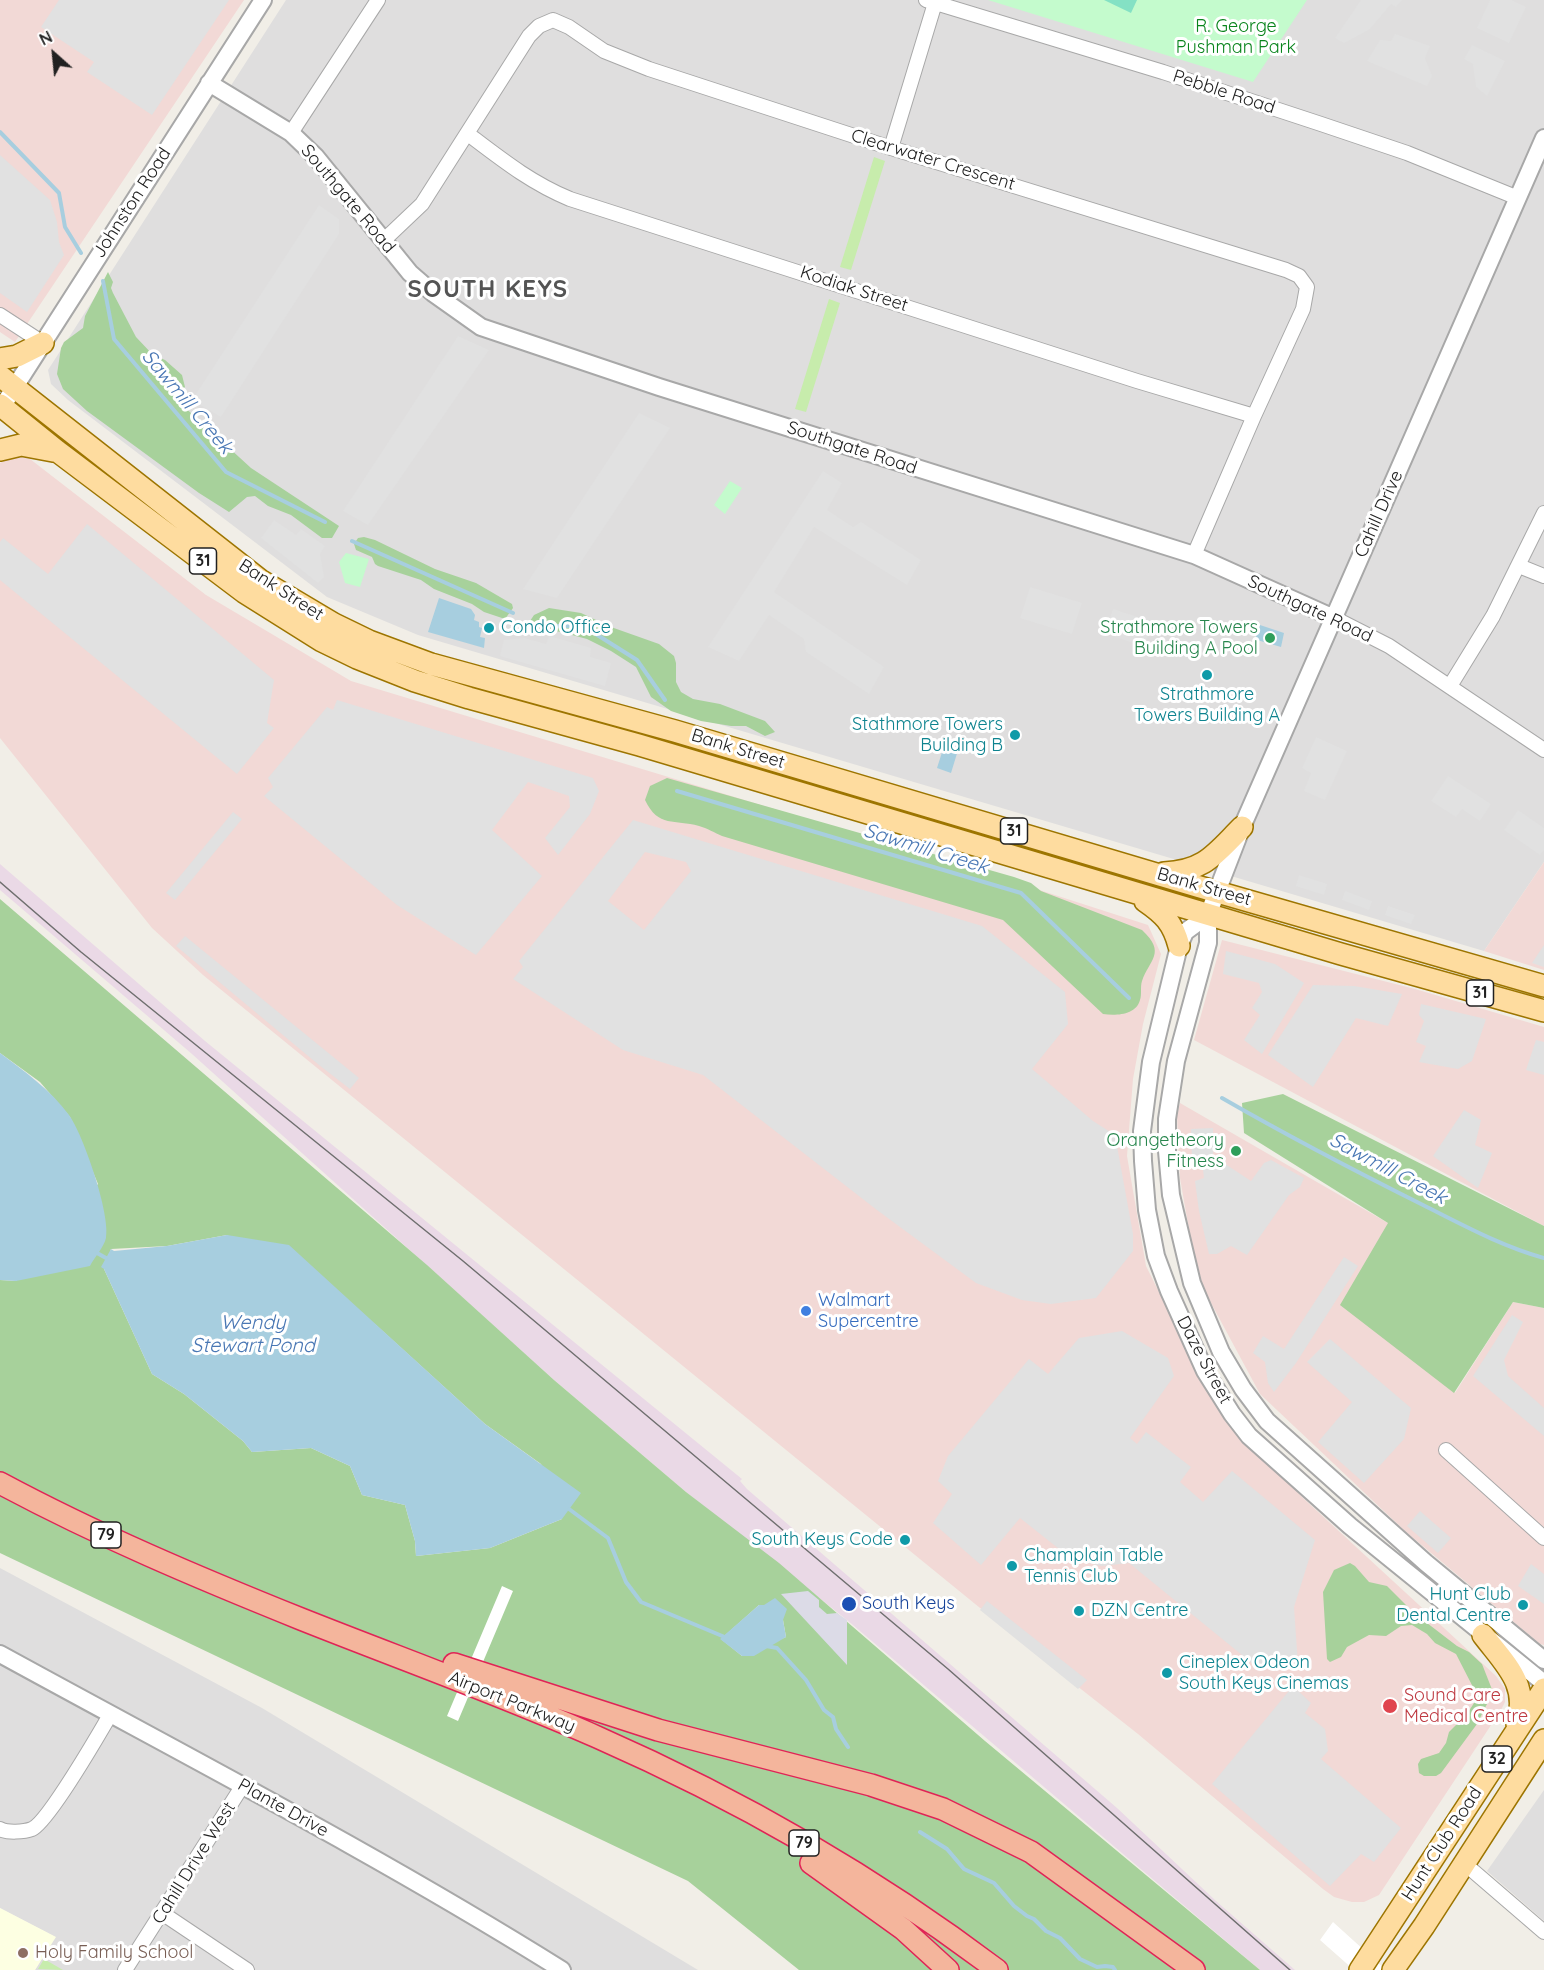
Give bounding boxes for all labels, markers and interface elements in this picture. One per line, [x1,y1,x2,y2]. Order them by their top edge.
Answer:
park label: R. George Pushman Park [1176,16,1296,58]
north arrow [24,24,84,84]
text: N [36,26,56,50]
street label: Pebble Road [1170,65,1278,119]
street label: Clearwater Crescent [848,125,1018,195]
street label: Southgate Road [296,140,400,258]
street label: Johnston Road [88,144,176,262]
street label: Kodiak Street [797,261,911,317]
district label: SOUTH KEYS [408,276,568,304]
water label: Sawmill Creek [136,345,238,459]
street label: Southgate Road [784,417,920,479]
street label: Cahill Drive [1350,467,1408,561]
road number: 31 [190,548,216,574]
street label: Bank Street [235,555,327,625]
street label: Southgate Road [1244,571,1376,647]
place label: Condo Office [501,617,611,639]
place label: Strathmore Towers Building A Pool [1100,617,1258,660]
marker: Condo Office [482,621,496,635]
marker: Strathmore Towers Building A Pool [1263,631,1277,645]
marker: Strathmore Towers Building A [1200,668,1214,682]
place label: Strathmore Towers Building A [1134,684,1280,726]
place label: Stathmore Towers Building B [852,714,1003,756]
street label: Bank Street [689,725,787,773]
marker: Stathmore Towers Building B [1008,728,1022,742]
road number: 31 [1000,818,1028,844]
water label: Sawmill Creek [861,819,991,879]
street label: Bank Street [1155,863,1253,911]
road number: 31 [1466,980,1494,1006]
water label: Sawmill Creek [1325,1128,1451,1210]
place label: Orangetheory Fitness [1107,1130,1224,1172]
marker: Orangetheory Fitness [1229,1144,1243,1158]
place label: Walmart Supercentre [818,1290,919,1332]
marker: Walmart Supercentre [799,1304,813,1318]
water label: Wendy Stewart Pond [191,1311,315,1358]
street label: Daze Street [1172,1312,1236,1408]
road number: 79 [91,1522,121,1548]
place label: South Keys Code [752,1529,893,1551]
marker: South Keys Code [898,1533,912,1547]
place label: Champlain Table Tennis Club [1024,1545,1163,1588]
marker: Champlain Table Tennis Club [1005,1559,1019,1573]
place label: Hunt Club Dental Centre [1396,1584,1511,1626]
place label: South Keys [862,1593,955,1615]
marker: South Keys [840,1595,858,1613]
marker: Hunt Club Dental Centre [1516,1598,1530,1612]
place label: DZN Centre [1091,1600,1188,1622]
marker: DZN Centre [1072,1604,1086,1618]
place label: Cineplex Odeon South Keys Cinemas [1179,1652,1349,1694]
marker: Cineplex Odeon South Keys Cinemas [1160,1666,1174,1680]
street label: Airport Parkway [445,1667,579,1737]
place label: Sound Care Medical Centre [1404,1685,1528,1728]
marker: Sound Care Medical Centre [1381,1697,1399,1715]
road number: 32 [1482,1746,1512,1772]
street label: Plante Drive [234,1774,332,1842]
street label: Hunt Club Road [1397,1783,1487,1905]
street label: Cahill Drive West [148,1798,240,1928]
road number: 79 [789,1830,819,1856]
place label: Holy Family School [35,1942,193,1964]
marker: Holy Family School [16,1946,30,1960]

